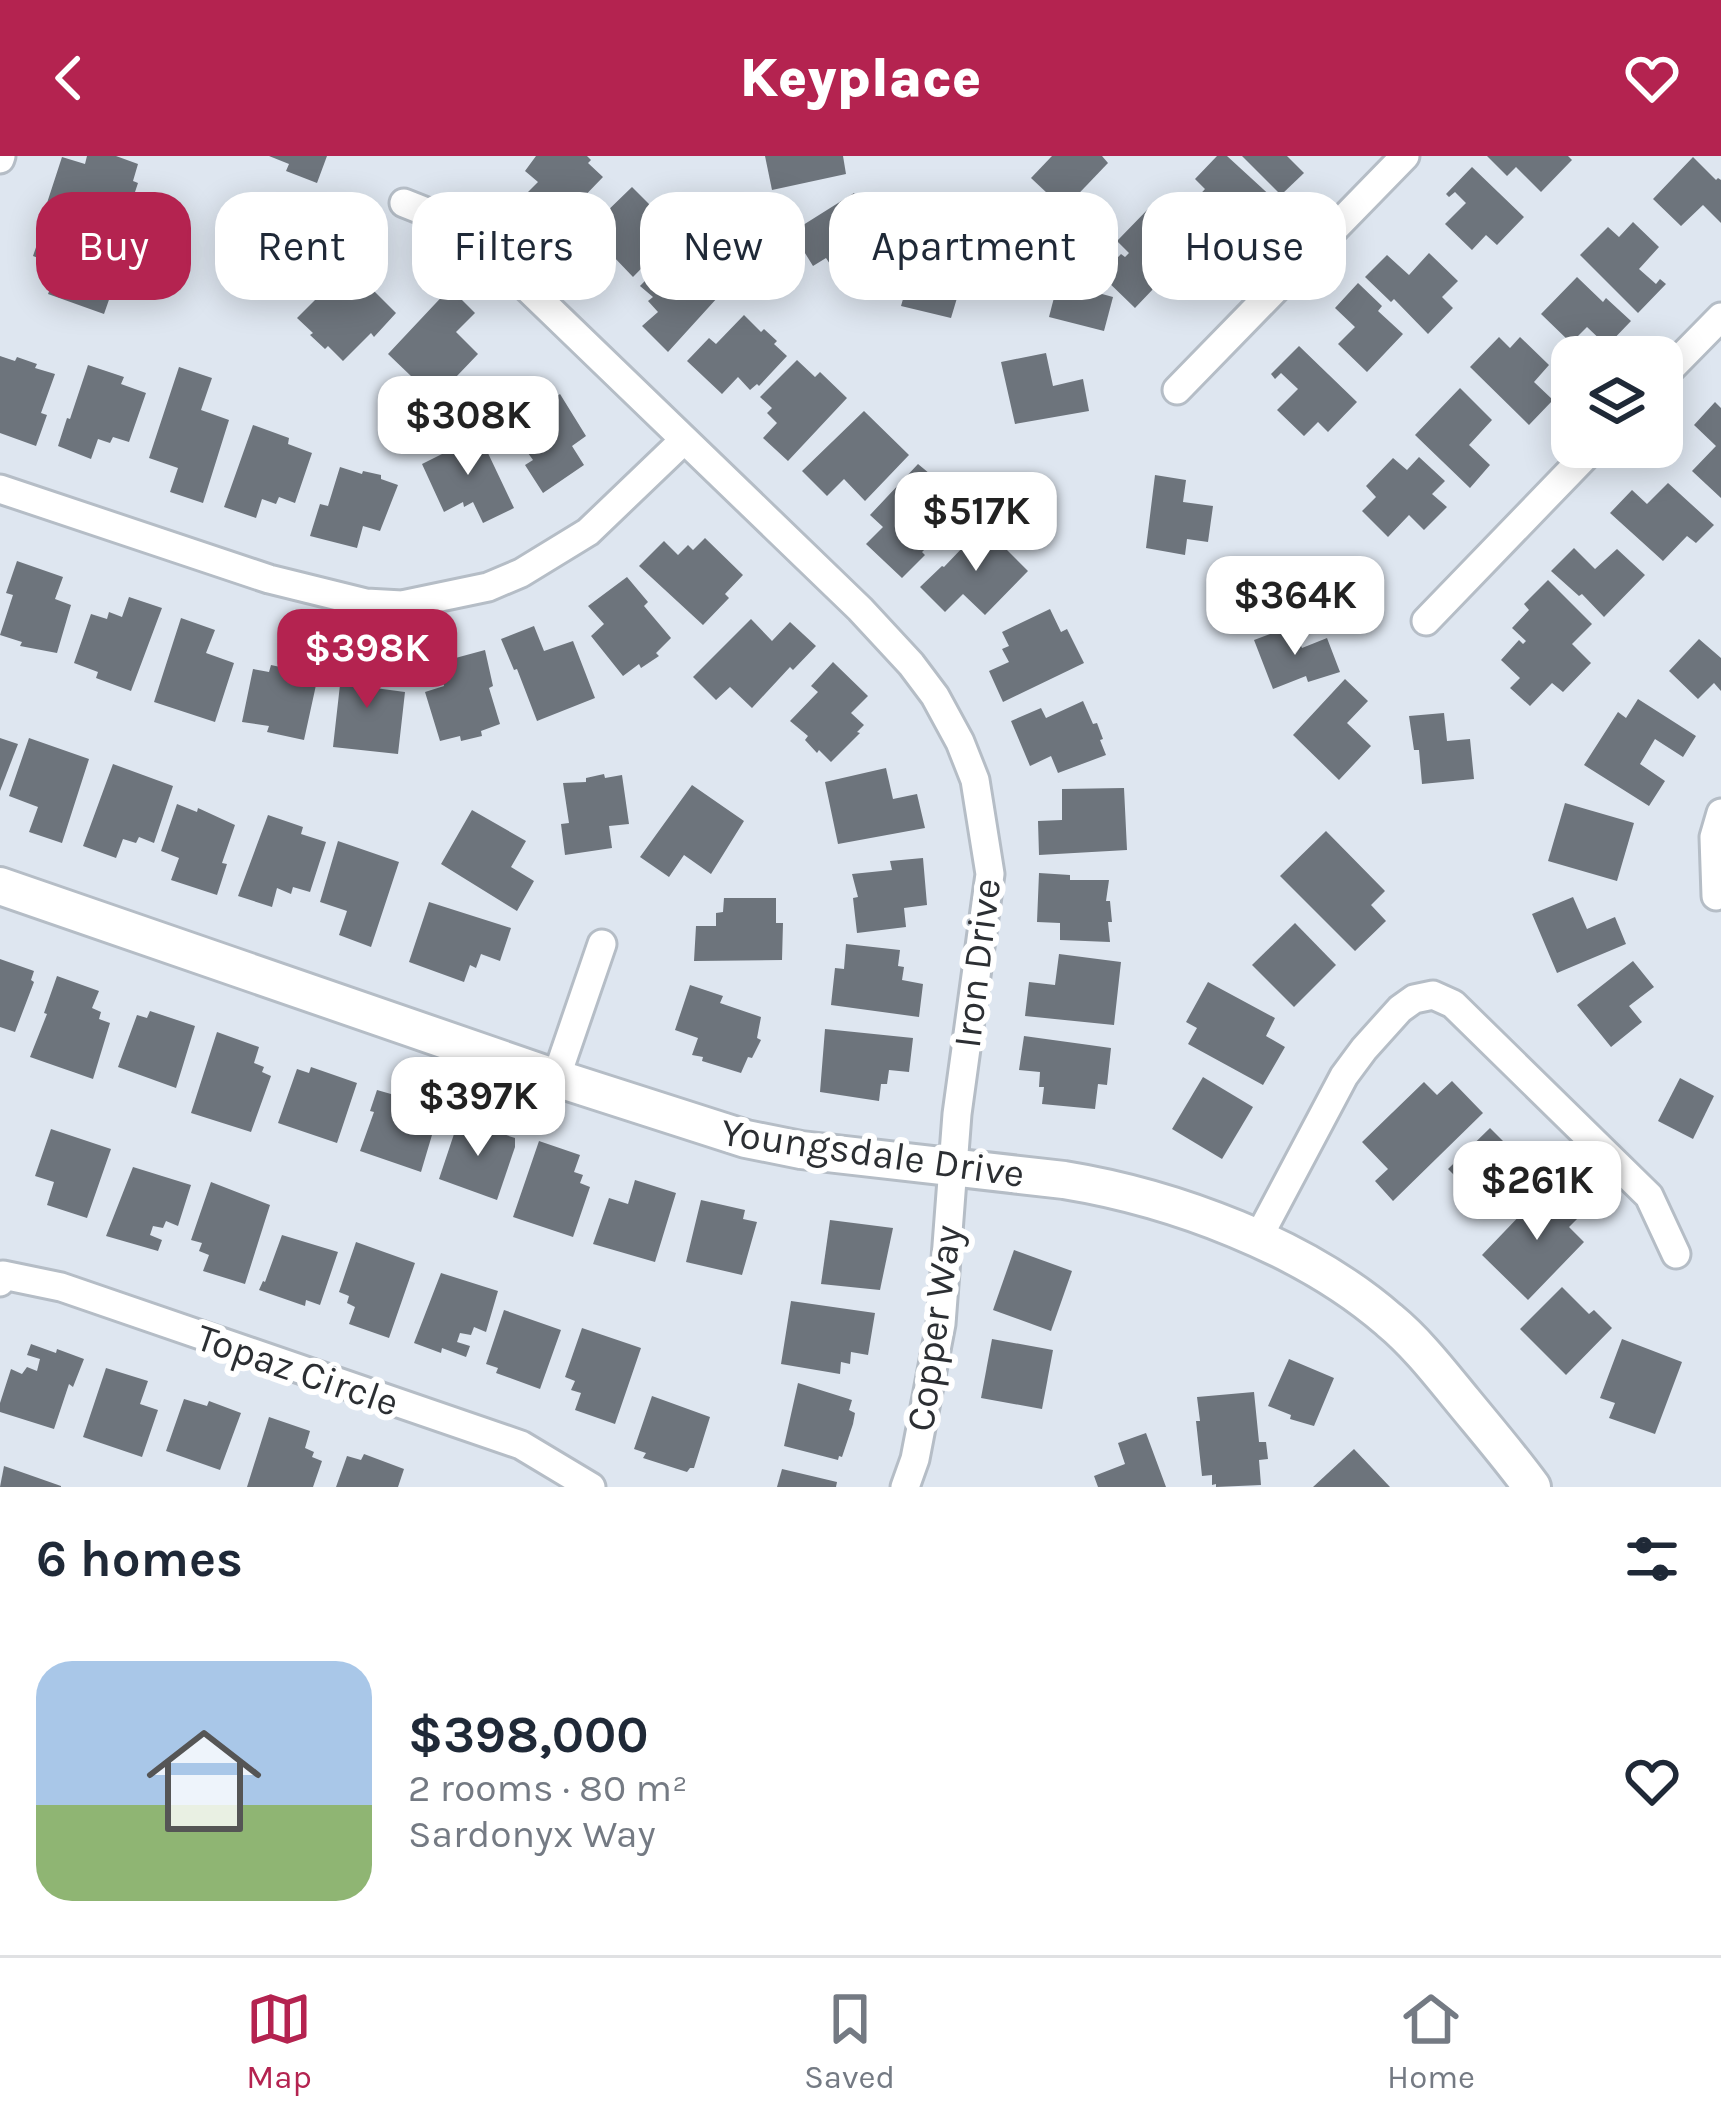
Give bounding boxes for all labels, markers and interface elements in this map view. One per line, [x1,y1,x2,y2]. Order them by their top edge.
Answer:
icon: back [36,45,102,111]
icon: heart [1619,45,1685,111]
text: Keyplace [740,46,981,110]
chip: Buy [36,192,191,300]
chip: Rent [215,192,388,300]
chip: Filters [412,192,616,300]
chip: New [640,192,805,300]
chip: Apartment [829,192,1118,300]
chip: House [1142,192,1346,300]
map controls [1551,336,1683,468]
button: layers [1551,336,1683,468]
pin: $308K [384,376,552,478]
text: $308K [405,392,531,438]
pin: $517K [892,472,1060,574]
text: $517K [922,488,1030,534]
pin: $364K [1211,556,1379,658]
text: $364K [1233,572,1357,618]
pin: $398K [283,609,451,711]
text: $398K [304,625,430,671]
street label: Iron Drive [944,876,1010,1050]
pin: $397K [394,1057,562,1159]
text: $397K [418,1073,538,1119]
street label: Youngsdale Drive [718,1109,1027,1197]
pin: $261K [1453,1141,1621,1243]
text: $261K [1480,1157,1594,1203]
street label: Copper Way [897,1222,971,1434]
street label: Topaz Circle [191,1314,405,1426]
icon: filters [1619,1526,1685,1592]
text: 6 homes [36,1529,243,1589]
text: $398,000 [408,1705,649,1765]
icon: home [132,1709,276,1853]
icon: heart [1619,1748,1685,1814]
text: 2 rooms · 80 m² [408,1765,688,1811]
text: Sardonyx Way [408,1811,656,1857]
tab: Map [246,1986,312,2096]
tab: Saved [804,1986,895,2096]
tab: Home [1387,1986,1475,2096]

